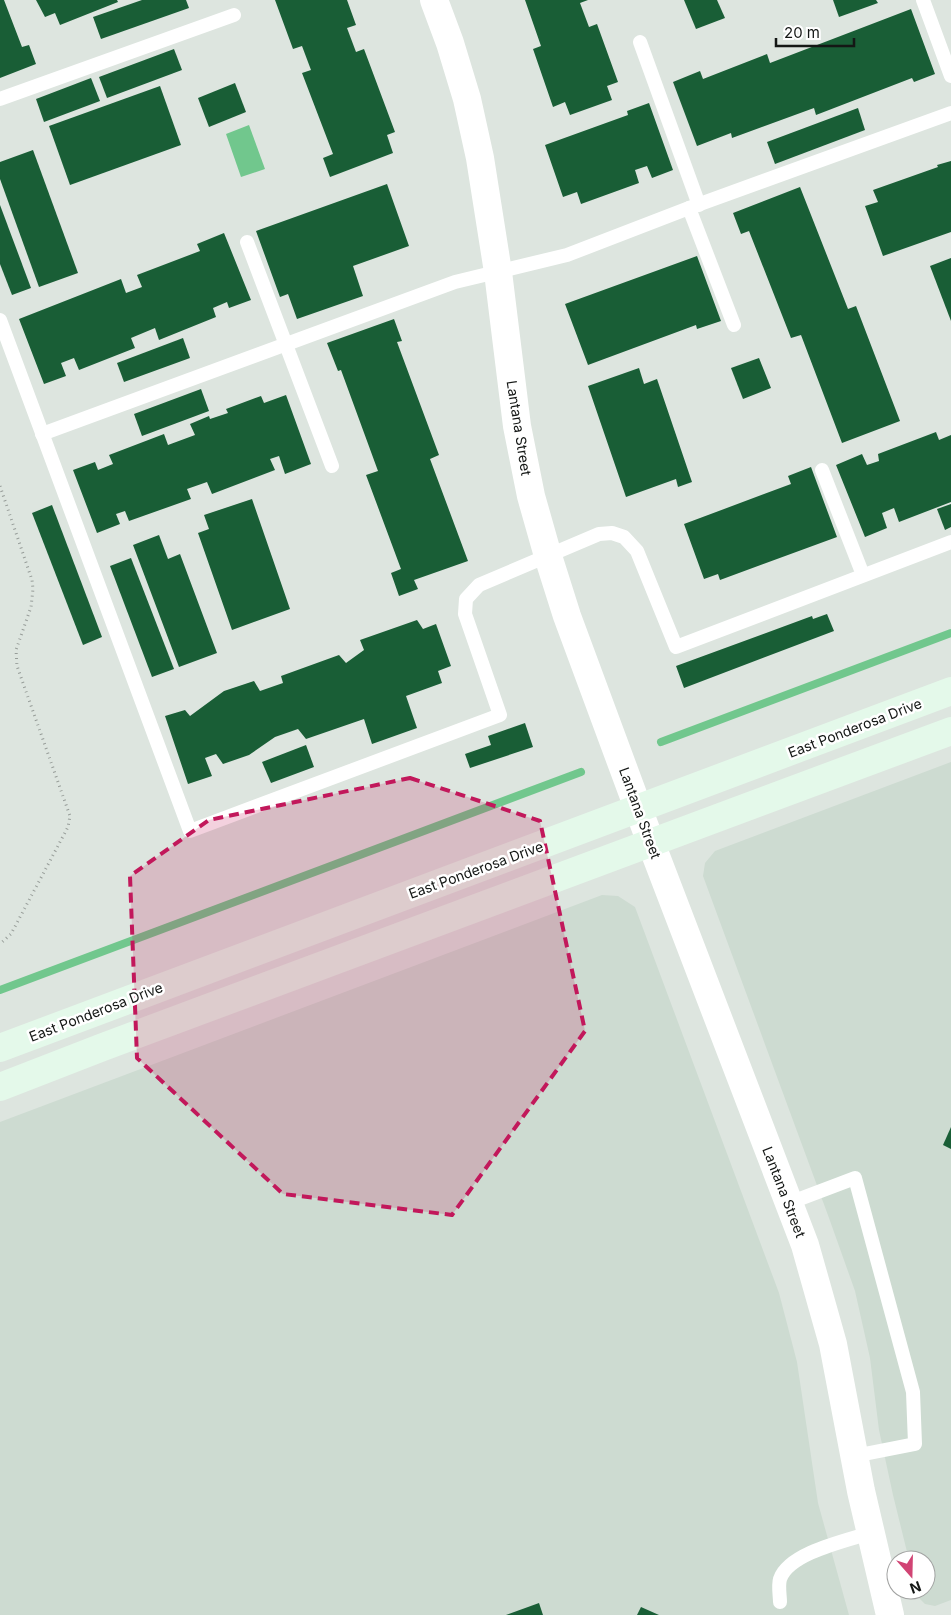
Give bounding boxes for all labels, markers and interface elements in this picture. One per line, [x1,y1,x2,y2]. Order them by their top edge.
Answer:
scale bar [776,15,854,47]
text: 20 m [784,23,820,42]
street label: Lantana Street [504,379,535,477]
street label: East Ponderosa Drive [786,694,924,761]
street label: Lantana Street [616,765,665,861]
street label: East Ponderosa Drive [406,837,545,902]
street label: East Ponderosa Drive [27,978,165,1045]
street label: Lantana Street [759,1144,810,1240]
north arrow [886,1550,936,1600]
text: N [908,1578,924,1597]

